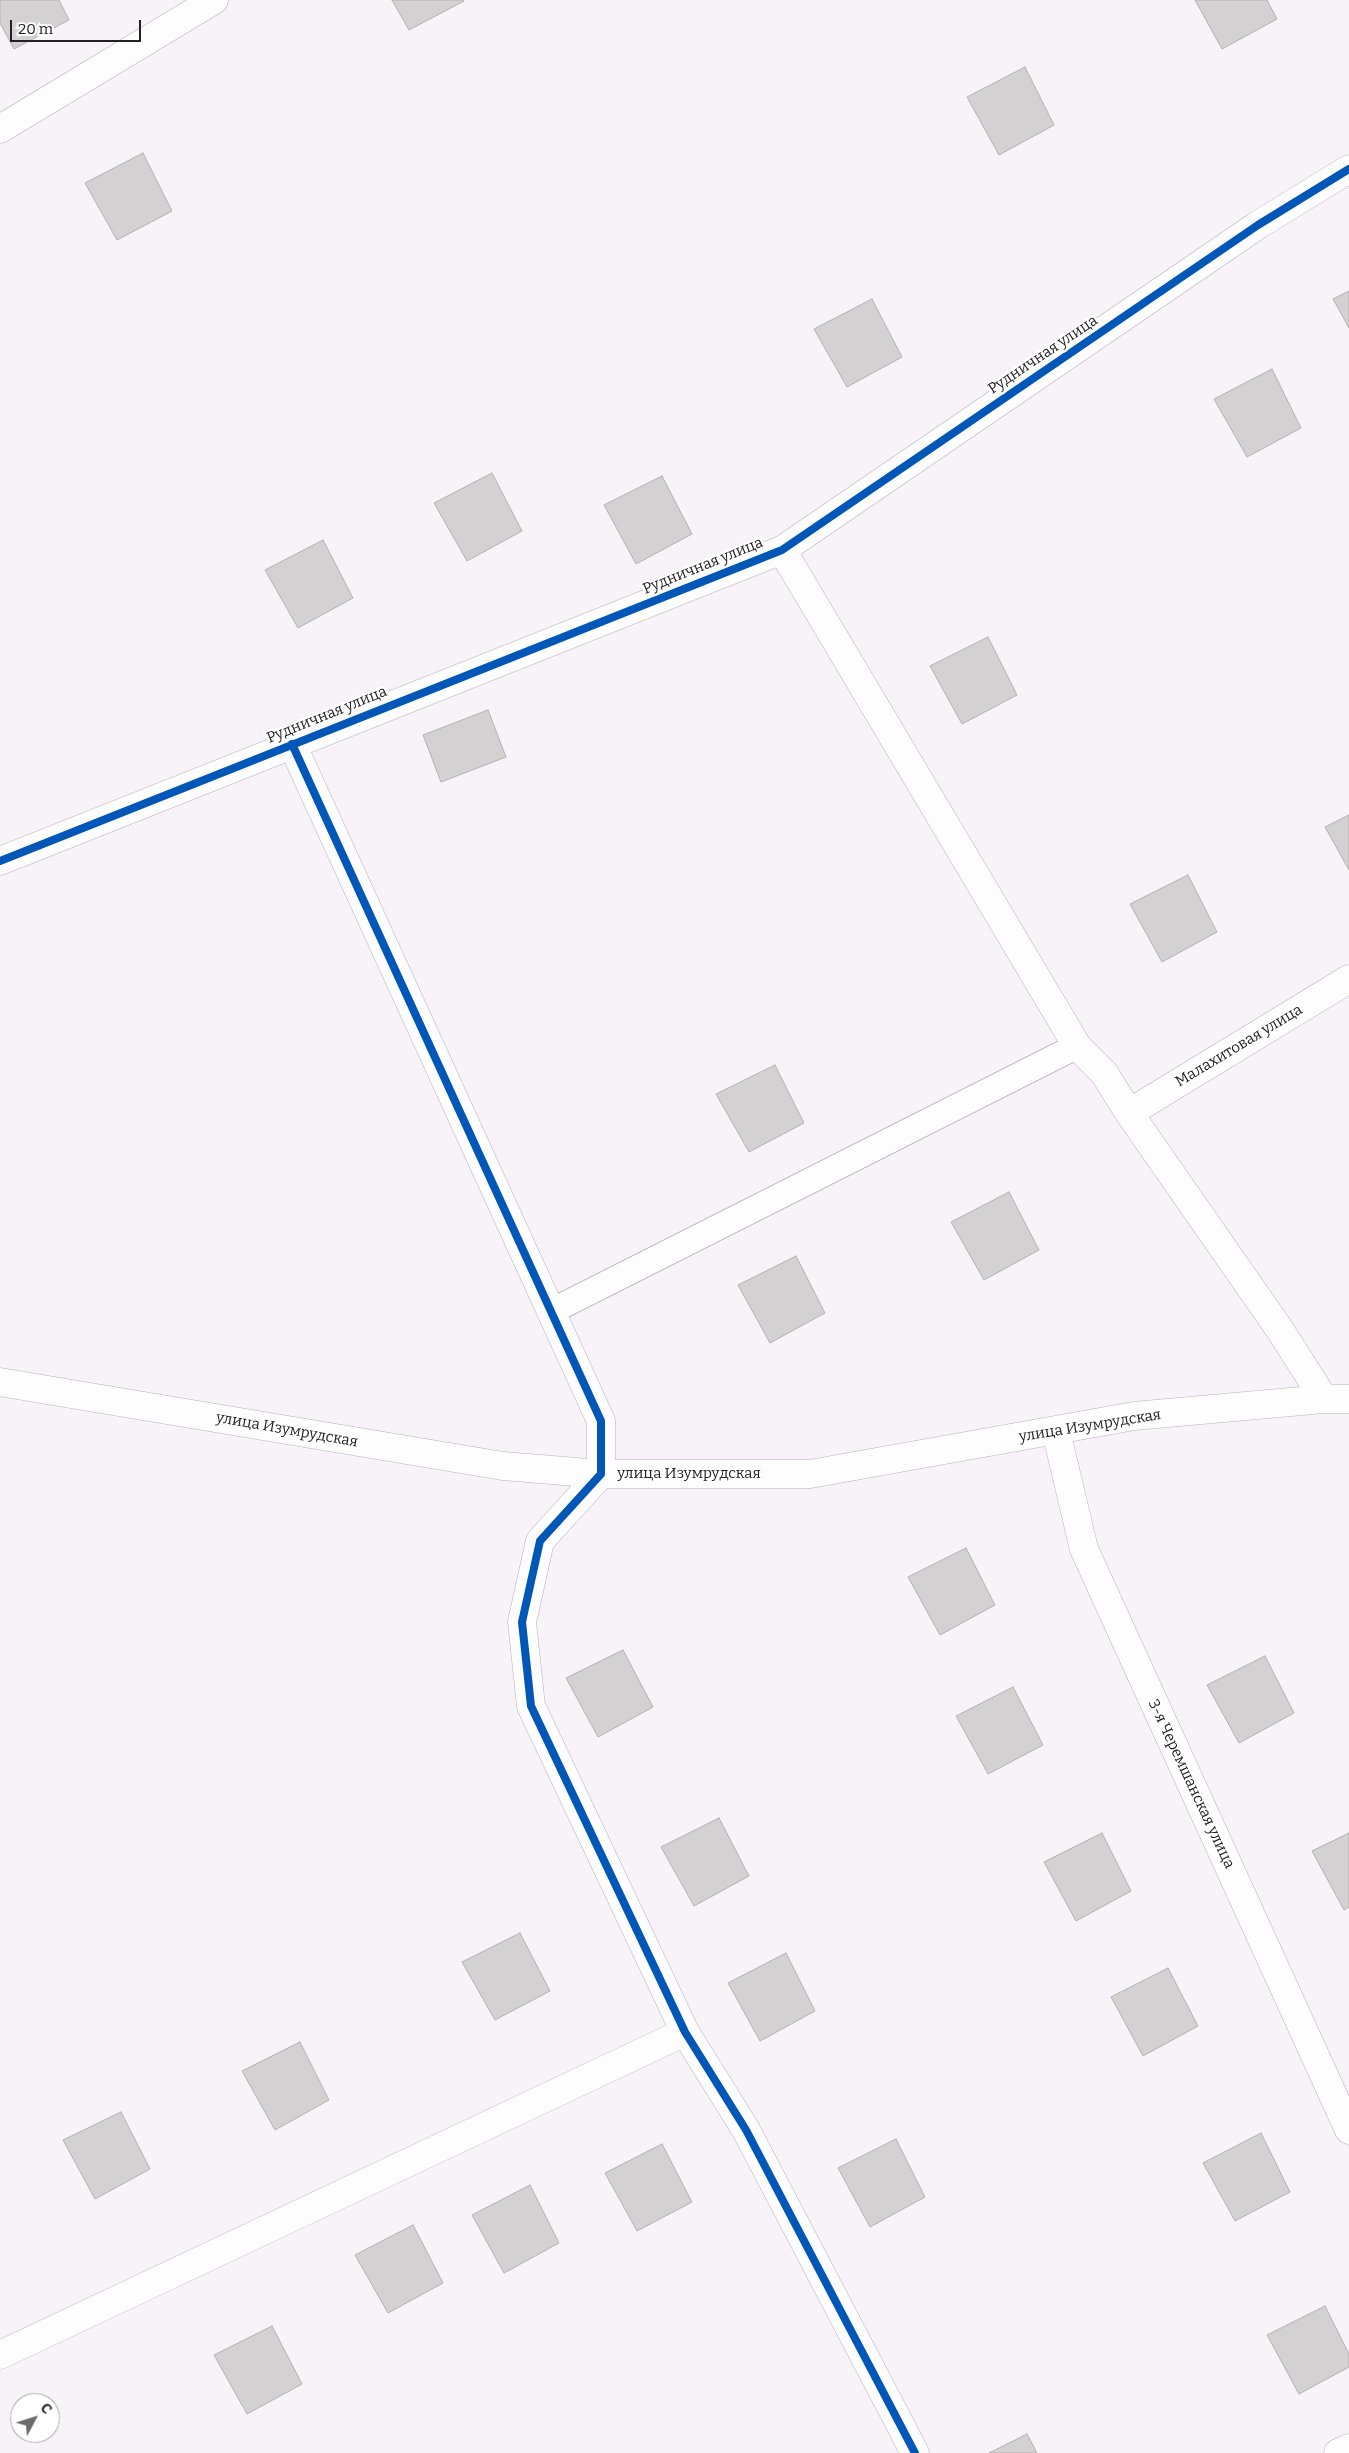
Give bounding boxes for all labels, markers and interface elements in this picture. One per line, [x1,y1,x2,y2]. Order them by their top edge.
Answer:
scale bar [12,10,144,42]
text: 20 m [18,20,53,38]
street label: Рудничная улица [985,312,1101,398]
street label: Рудничная улица [640,534,766,598]
street label: Рудничная улица [264,683,390,747]
street label: Малахитовая улица [1172,1001,1306,1091]
street label: улица Изумрудская [1018,1406,1162,1446]
street label: улица Изумрудская [215,1409,359,1451]
street label: улица Изумрудская [617,1465,761,1483]
street label: 3-я Черемшанская улица [1144,1697,1238,1871]
north arrow [10,2393,60,2443]
text: С [37,2400,55,2418]

